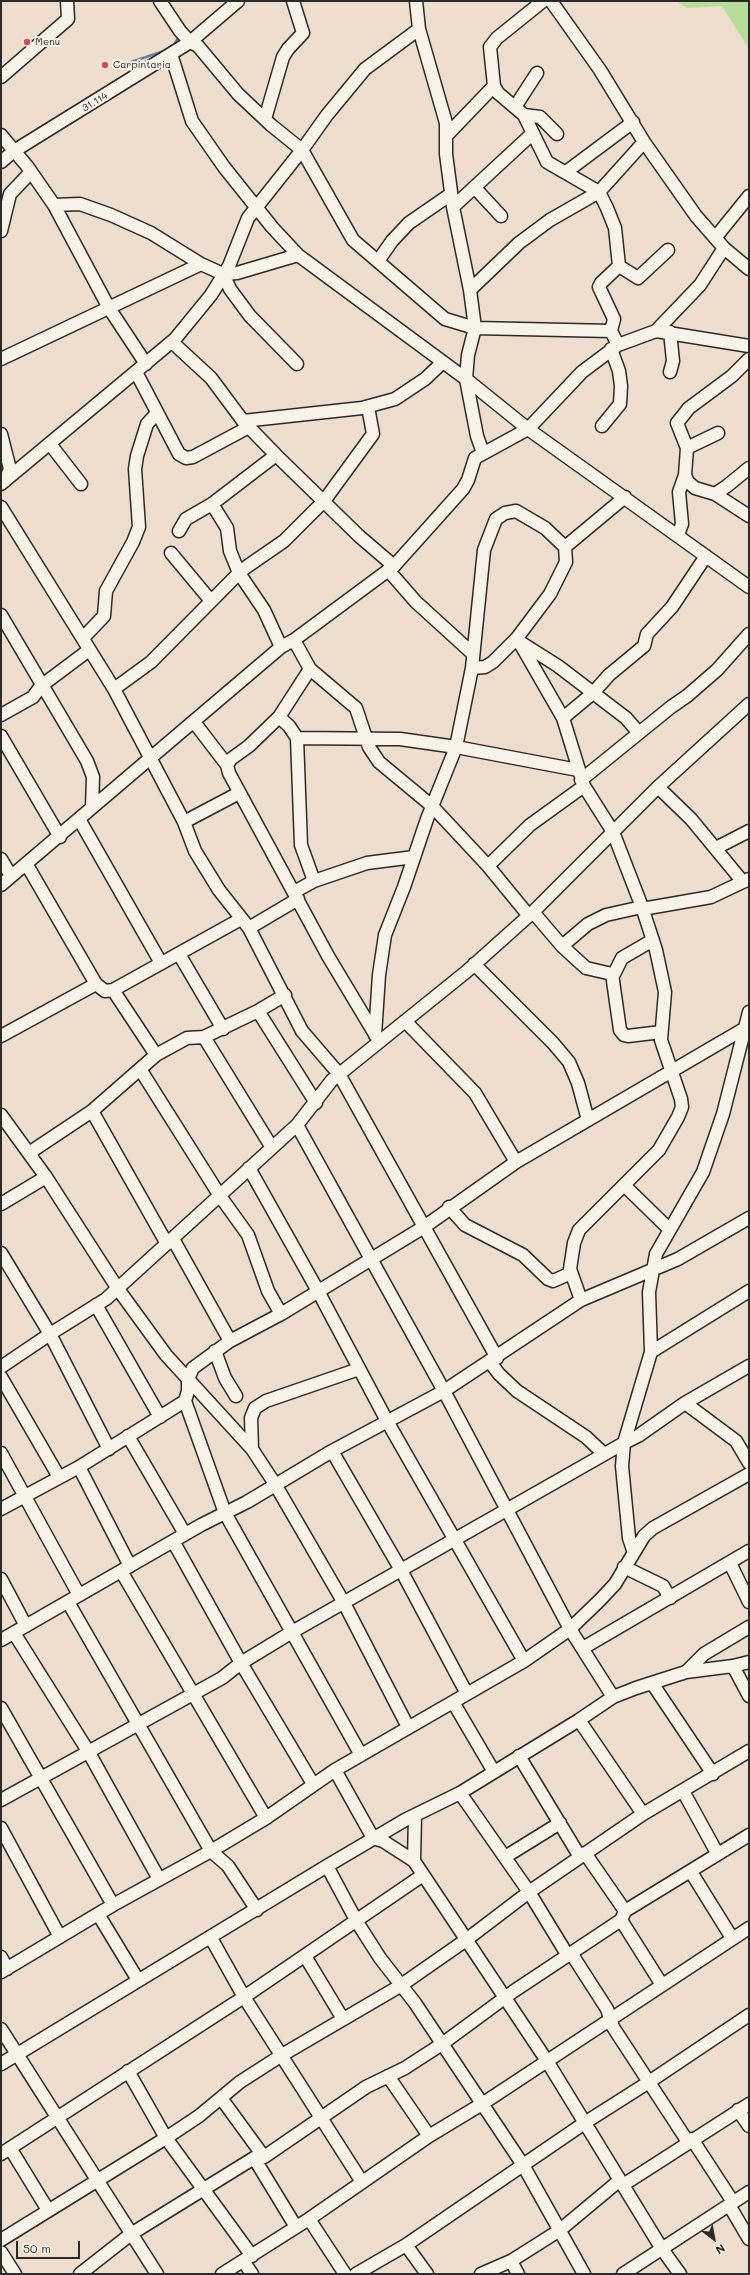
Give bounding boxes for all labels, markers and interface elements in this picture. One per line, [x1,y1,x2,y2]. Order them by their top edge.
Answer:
place label: Menu [35,36,60,48]
marker: Menu [22,37,32,47]
place label: Carpintaria [113,59,171,71]
marker: Carpintaria [100,60,110,70]
street label: 31.114 [80,90,110,114]
north arrow [694,2219,734,2259]
scale bar [18,2233,82,2259]
text: 50 m [23,2240,51,2256]
text: N [713,2241,728,2258]

